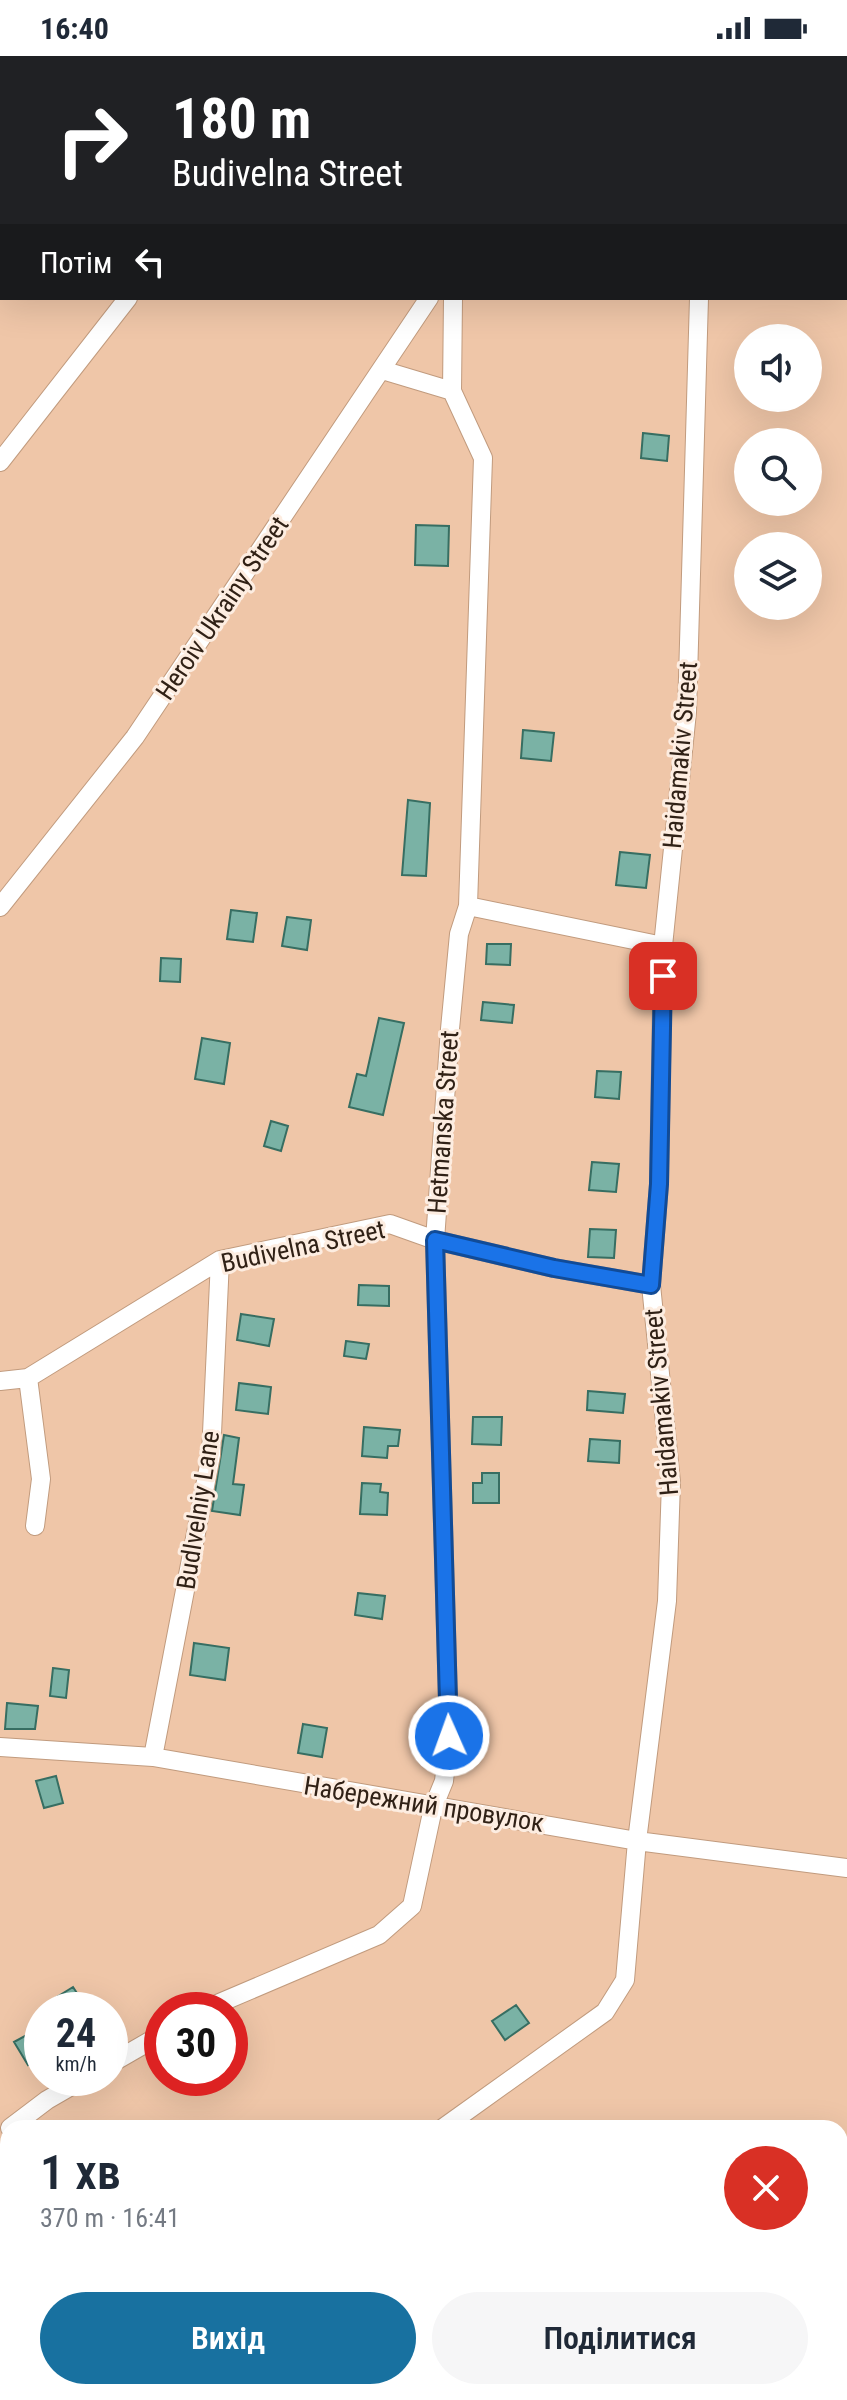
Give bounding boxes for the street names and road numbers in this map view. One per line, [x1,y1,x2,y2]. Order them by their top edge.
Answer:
street label: Heroiv Ukrainy Street [150,511,294,705]
street label: Haidamakiv Street [657,660,703,850]
street label: Hetmanska Street [422,1029,464,1215]
street label: Budivelna Street [218,1214,388,1278]
street label: Haidamakiv Street [638,1307,684,1497]
street label: BudIvelniy Lane [171,1429,225,1591]
street label: Набережний провулок [302,1770,547,1838]

